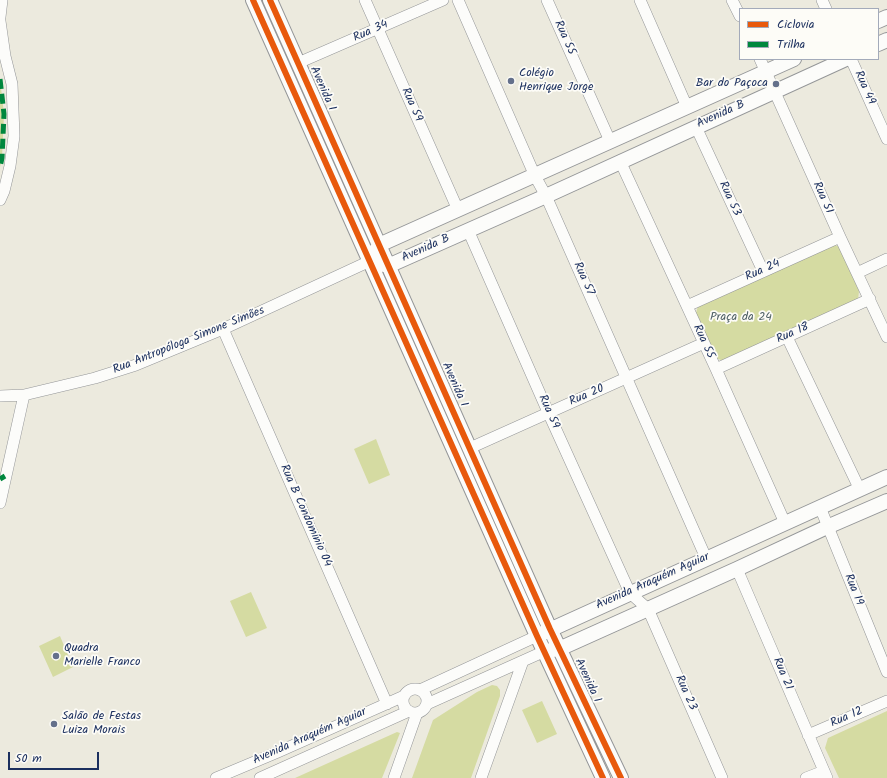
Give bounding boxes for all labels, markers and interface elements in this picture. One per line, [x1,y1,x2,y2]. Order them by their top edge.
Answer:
legend [739,8,879,60]
text: Ciclovia [777,15,814,34]
street label: Rua 34 [351,18,391,46]
street label: Rua 55 [550,19,578,57]
text: Trilha [777,35,805,54]
street label: Avenida I [306,65,338,113]
place label: Colégio Henrique Jorge [519,67,593,95]
street label: Rua 49 [850,69,878,107]
marker: Colégio Henrique Jorge [506,76,516,86]
place label: Bar do Paçoca [696,77,768,91]
marker: Bar do Paçoca [771,79,781,89]
street label: Rua 59 [397,86,425,124]
street label: Avenida B [695,98,747,132]
street label: Rua 53 [715,179,743,219]
street label: Rua 51 [809,180,835,216]
street label: Avenida B [400,232,452,266]
street label: Rua 24 [743,257,783,285]
street label: Rua 57 [569,260,597,298]
street label: Rua Antropóloga Simone Simões [111,304,267,378]
park label: Praça da 24 [710,311,772,325]
street label: Rua 18 [774,320,812,348]
street label: Rua 55 [689,323,717,361]
street label: Avenida I [438,361,470,409]
street label: Rua 20 [568,382,606,410]
street label: Rua 59 [534,393,562,431]
street label: Rua B Condomínio 04 [276,463,334,569]
street label: Avenida Araquém Aguiar [594,550,712,614]
street label: Rua 19 [840,572,866,608]
place label: Quadra Marielle Franco [64,642,140,670]
marker: Quadra Marielle Franco [51,651,61,661]
street label: Rua 21 [769,656,795,692]
street label: Avenida I [571,657,603,705]
street label: Rua 23 [671,673,699,713]
street label: Avenida Araquém Aguiar [251,705,369,769]
street label: Rua 12 [829,705,865,731]
place label: Salão de Festas Luiza Morais [62,710,141,738]
marker: Salão de Festas Luiza Morais [49,719,59,729]
scale bar [10,744,101,770]
text: 50 m [15,749,42,768]

